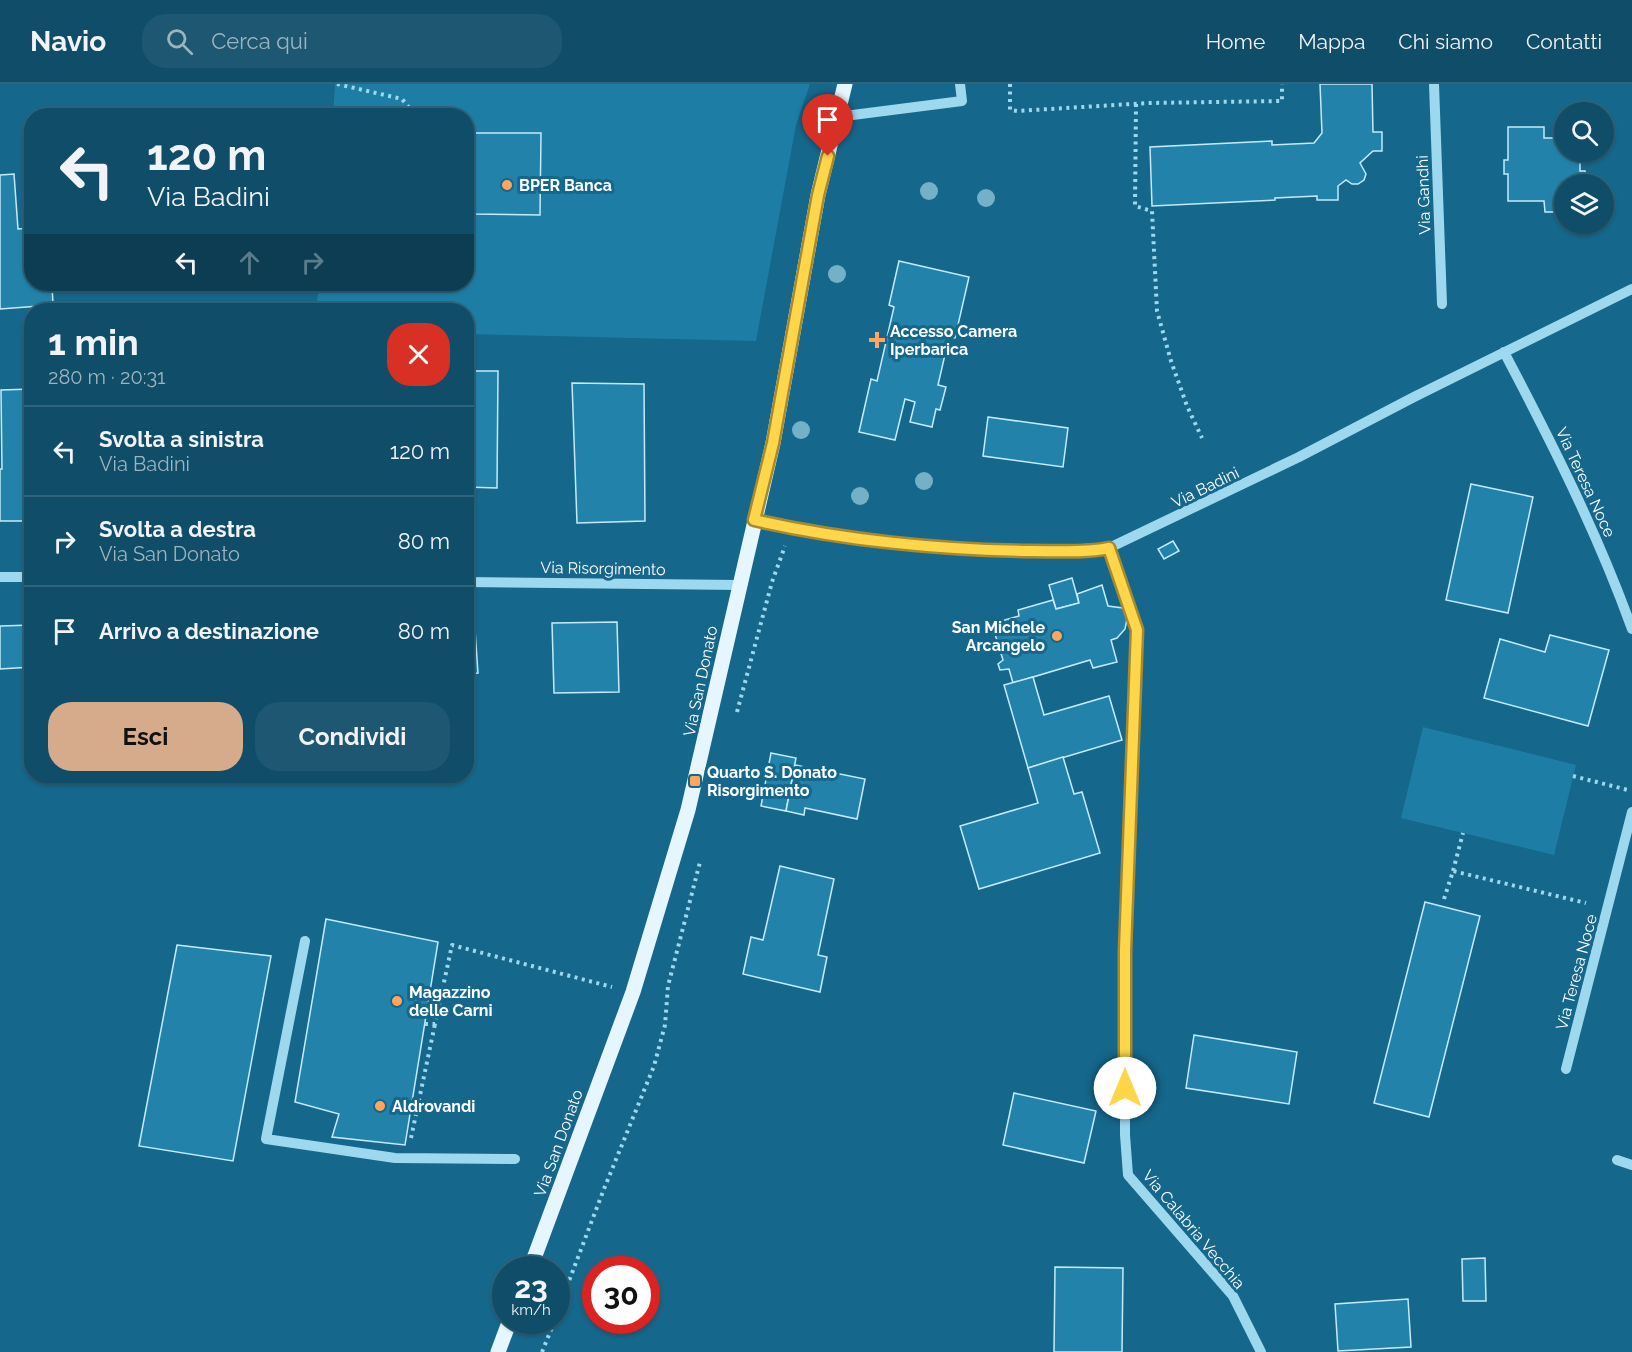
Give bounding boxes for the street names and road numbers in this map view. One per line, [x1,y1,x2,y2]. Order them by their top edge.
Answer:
street label: Via Gandhi [1413,155,1434,235]
street label: Via Teresa Noce [1552,424,1619,540]
street label: Via Badini [1168,463,1242,512]
street label: Via Risorgimento [540,558,666,579]
street label: Via San Donato [679,624,721,738]
street label: Via Teresa Noce [1552,912,1601,1032]
street label: Via San Donato [530,1087,587,1199]
street label: Via Calabria Vecchia [1138,1166,1249,1293]

